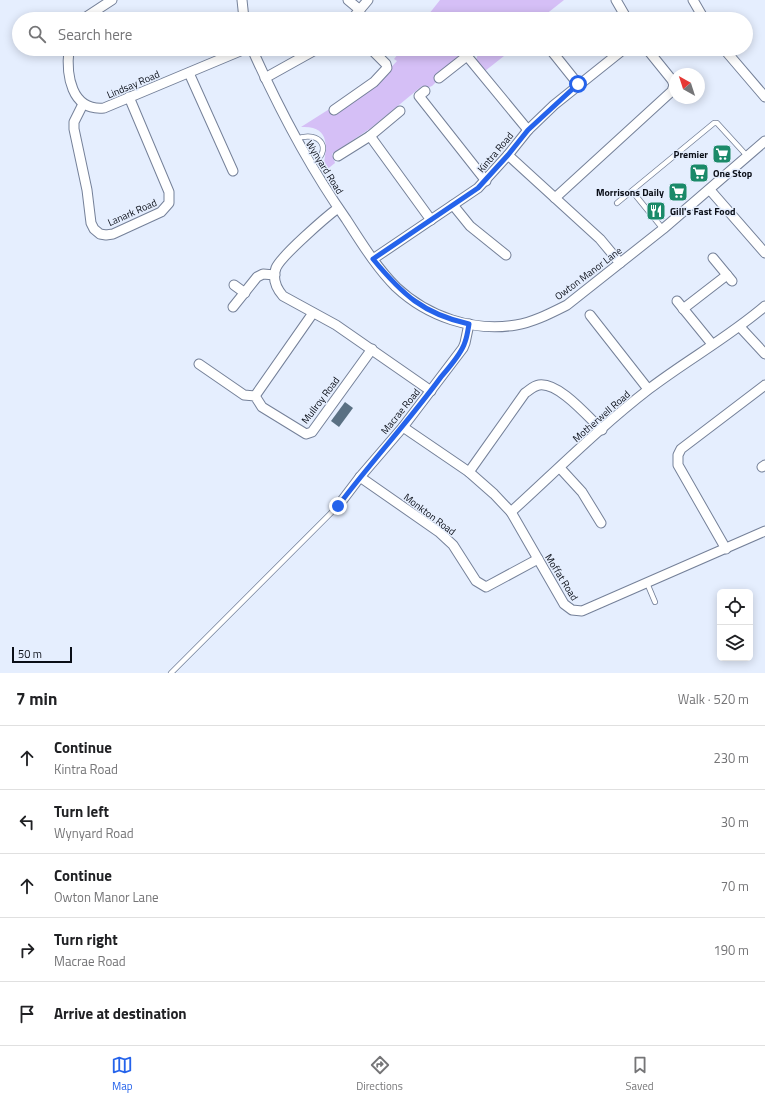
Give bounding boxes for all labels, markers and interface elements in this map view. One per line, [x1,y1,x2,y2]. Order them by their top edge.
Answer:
search box [12,12,753,56]
icon: search [26,23,48,45]
text: Search here [58,23,132,46]
street label: Lindsay Road [105,67,162,102]
north arrow [669,68,705,104]
route start [569,75,587,93]
street label: Kintra Road [474,129,517,176]
street label: Wynyard Road [302,137,347,197]
supermarket icon: Premier [711,143,733,165]
place label: Premier [674,147,708,162]
supermarket icon: One Stop [688,162,710,184]
place label: One Stop [713,166,753,181]
supermarket icon: Morrisons Daily [667,181,689,203]
place label: Morrisons Daily [596,185,664,200]
street label: Lanark Road [105,195,159,230]
restaurant icon: Gill's Fast Food [645,200,667,222]
place label: Gill's Fast Food [670,204,735,219]
street label: Owton Manor Lane [552,243,625,304]
street label: Mullroy Road [298,374,343,427]
street label: Macrae Road [377,385,424,437]
street label: Motherwell Road [569,387,633,446]
street label: Monkton Road [401,490,459,539]
route end [329,497,347,515]
street label: Moffat Road [541,551,582,604]
map controls [717,589,753,661]
button: locate [717,589,753,625]
button: layers [717,625,753,661]
scale bar [12,645,72,664]
text: 50 m [18,646,42,662]
text: 7 min [16,686,57,712]
text: Walk · 520 m [678,689,749,709]
text: Continue [54,736,112,759]
icon: ahead [16,747,38,769]
text: 230 m [713,748,749,768]
text: Kintra Road [54,759,118,779]
text: Turn left [54,800,109,823]
icon: left [16,811,38,833]
text: 30 m [721,812,749,832]
text: Wynyard Road [54,823,134,843]
text: Continue [54,864,112,887]
icon: ahead [16,875,38,897]
text: 70 m [721,876,749,896]
text: Owton Manor Lane [54,887,159,907]
text: Turn right [54,928,118,951]
icon: right [16,939,38,961]
text: 190 m [713,940,749,960]
text: Macrae Road [54,951,126,971]
text: Arrive at destination [54,1002,187,1025]
icon: arrive [16,1003,38,1025]
tab: Map [111,1054,133,1094]
tab: Directions [356,1054,403,1094]
tab: Saved [626,1054,654,1094]

